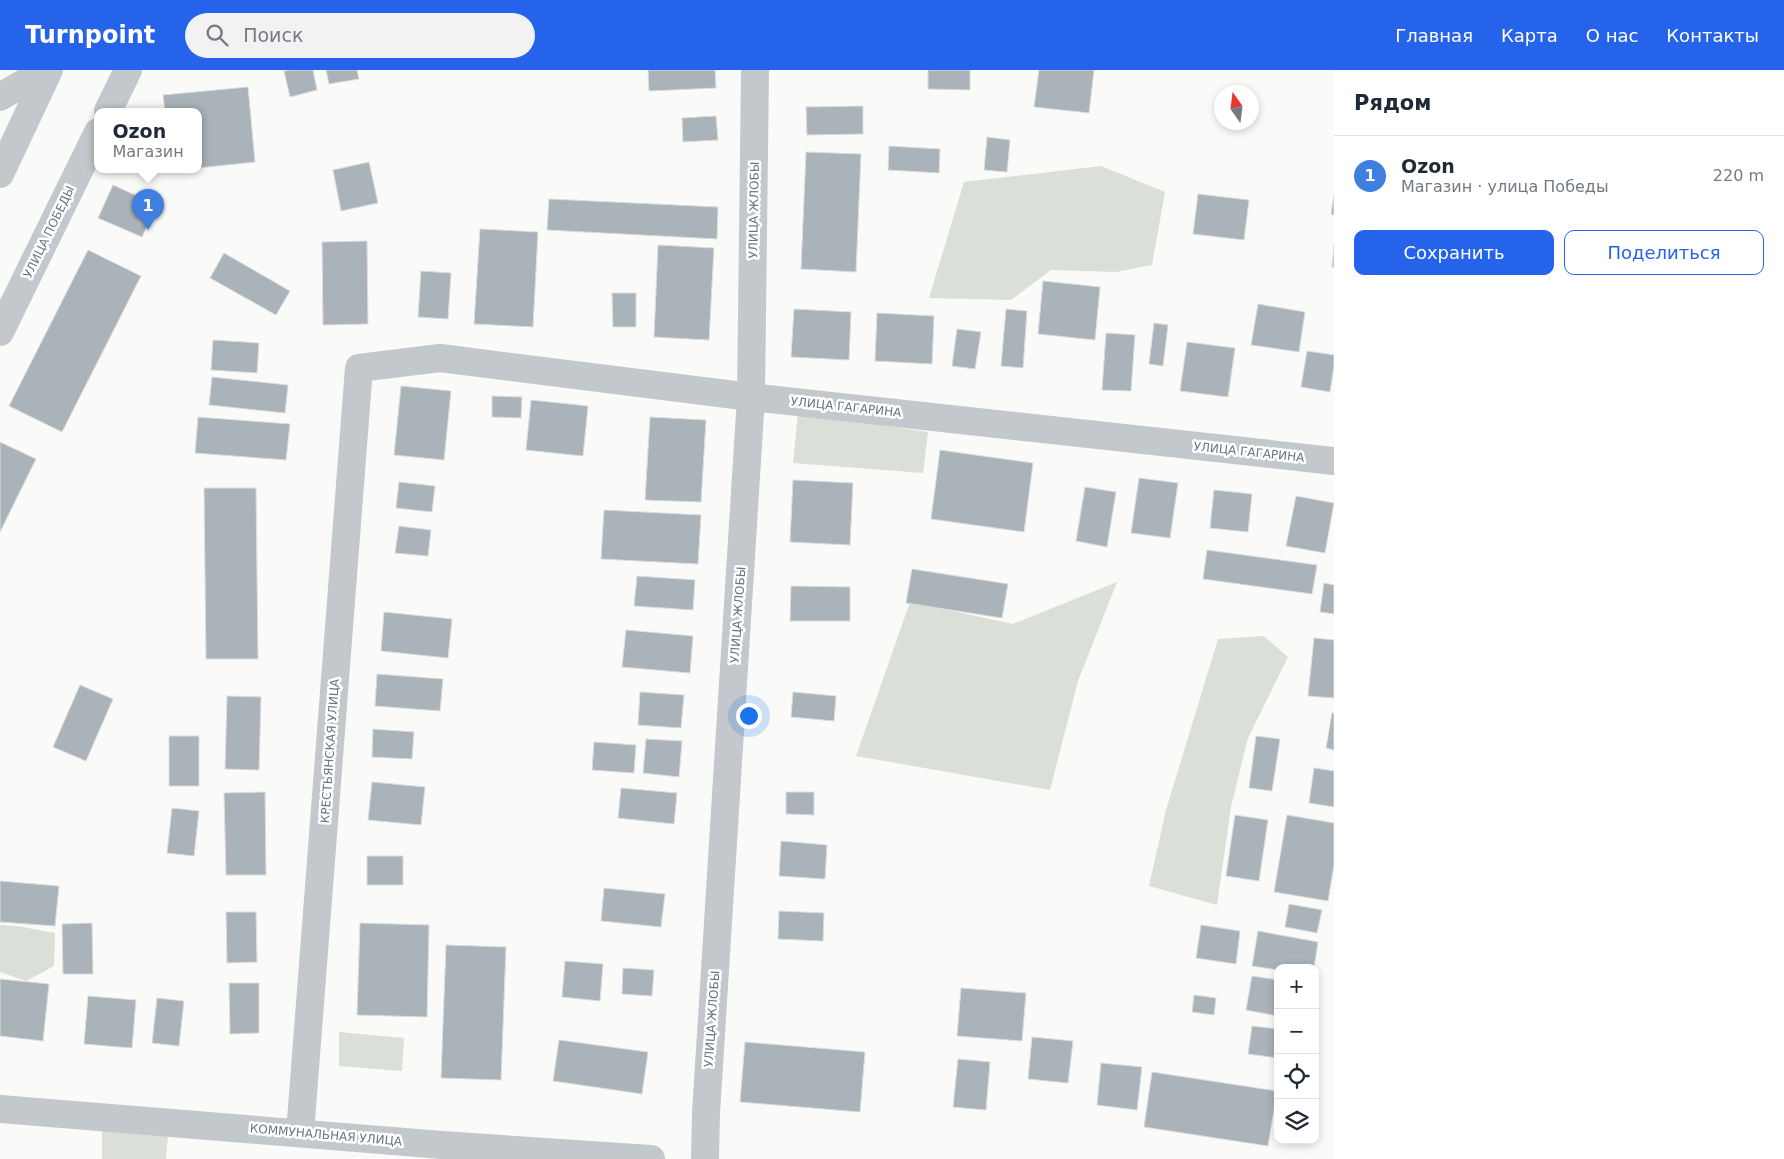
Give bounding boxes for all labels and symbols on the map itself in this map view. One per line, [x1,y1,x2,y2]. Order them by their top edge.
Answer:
north arrow [1214,85,1259,130]
street label: УЛИЦА ЖЛОБЫ [746,161,762,259]
street label: УЛИЦА ПОБЕДЫ [21,184,77,280]
pin: 1 [132,189,164,230]
street label: УЛИЦА ГАГАРИНА [790,394,903,420]
street label: УЛИЦА ГАГАРИНА [1193,439,1306,465]
street label: УЛИЦА ЖЛОБЫ [728,566,748,664]
street label: КРЕСТЬЯНСКАЯ УЛИЦА [318,678,342,824]
your location [736,703,762,729]
street label: УЛИЦА ЖЛОБЫ [702,970,722,1068]
street label: КОММУНАЛЬНАЯ УЛИЦА [249,1121,403,1149]

